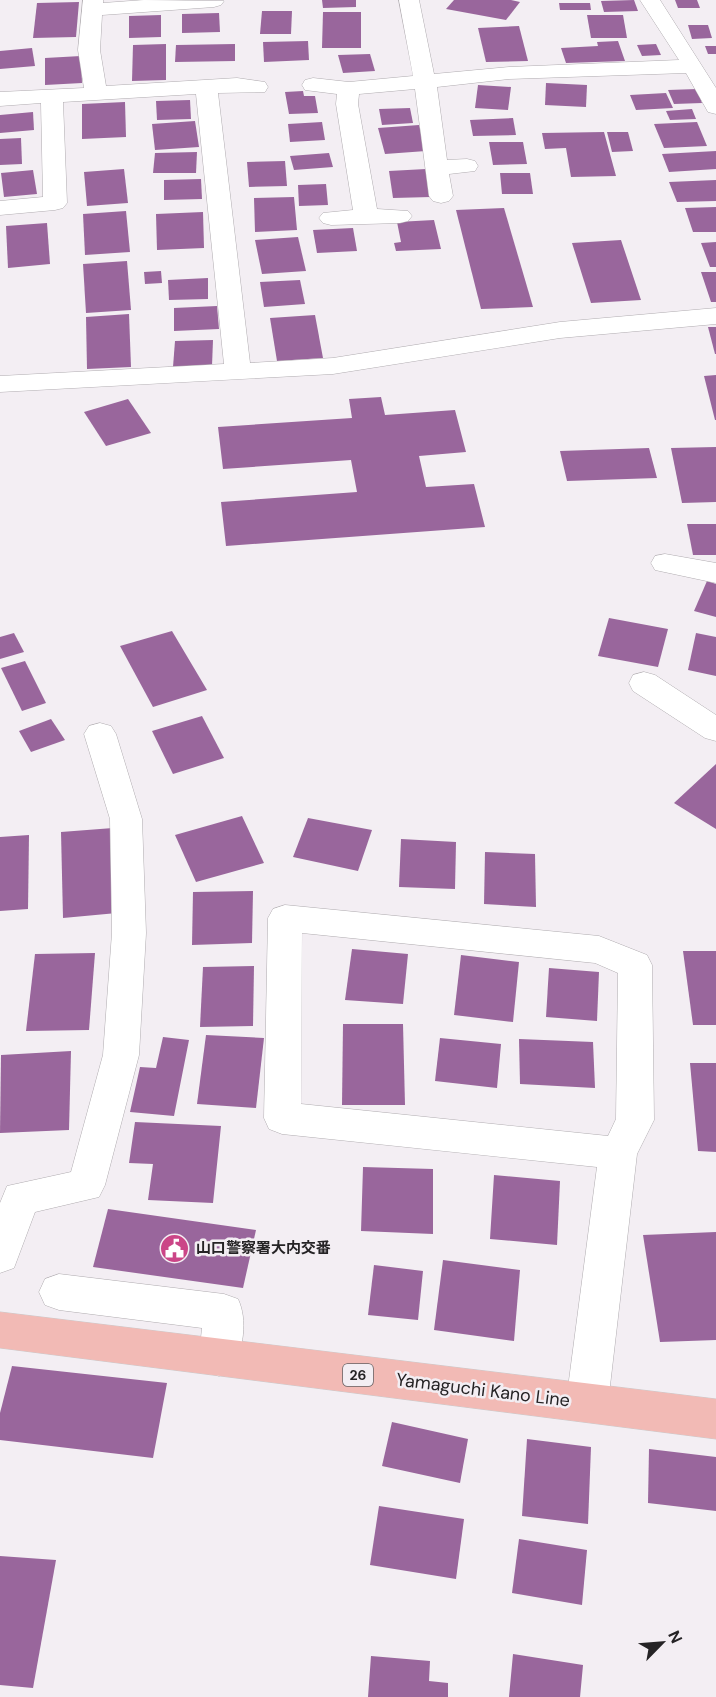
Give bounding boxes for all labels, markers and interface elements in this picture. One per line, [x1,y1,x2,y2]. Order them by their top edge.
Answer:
public building icon: 山口警察署大内交番 [159,1232,191,1264]
place label: 山口警察署大内交番 [196,1238,331,1258]
road number: 26 [343,1364,373,1386]
street label: Yamaguchi Kano Line [395,1367,571,1413]
north arrow [632,1613,692,1673]
text: N [663,1627,687,1647]

